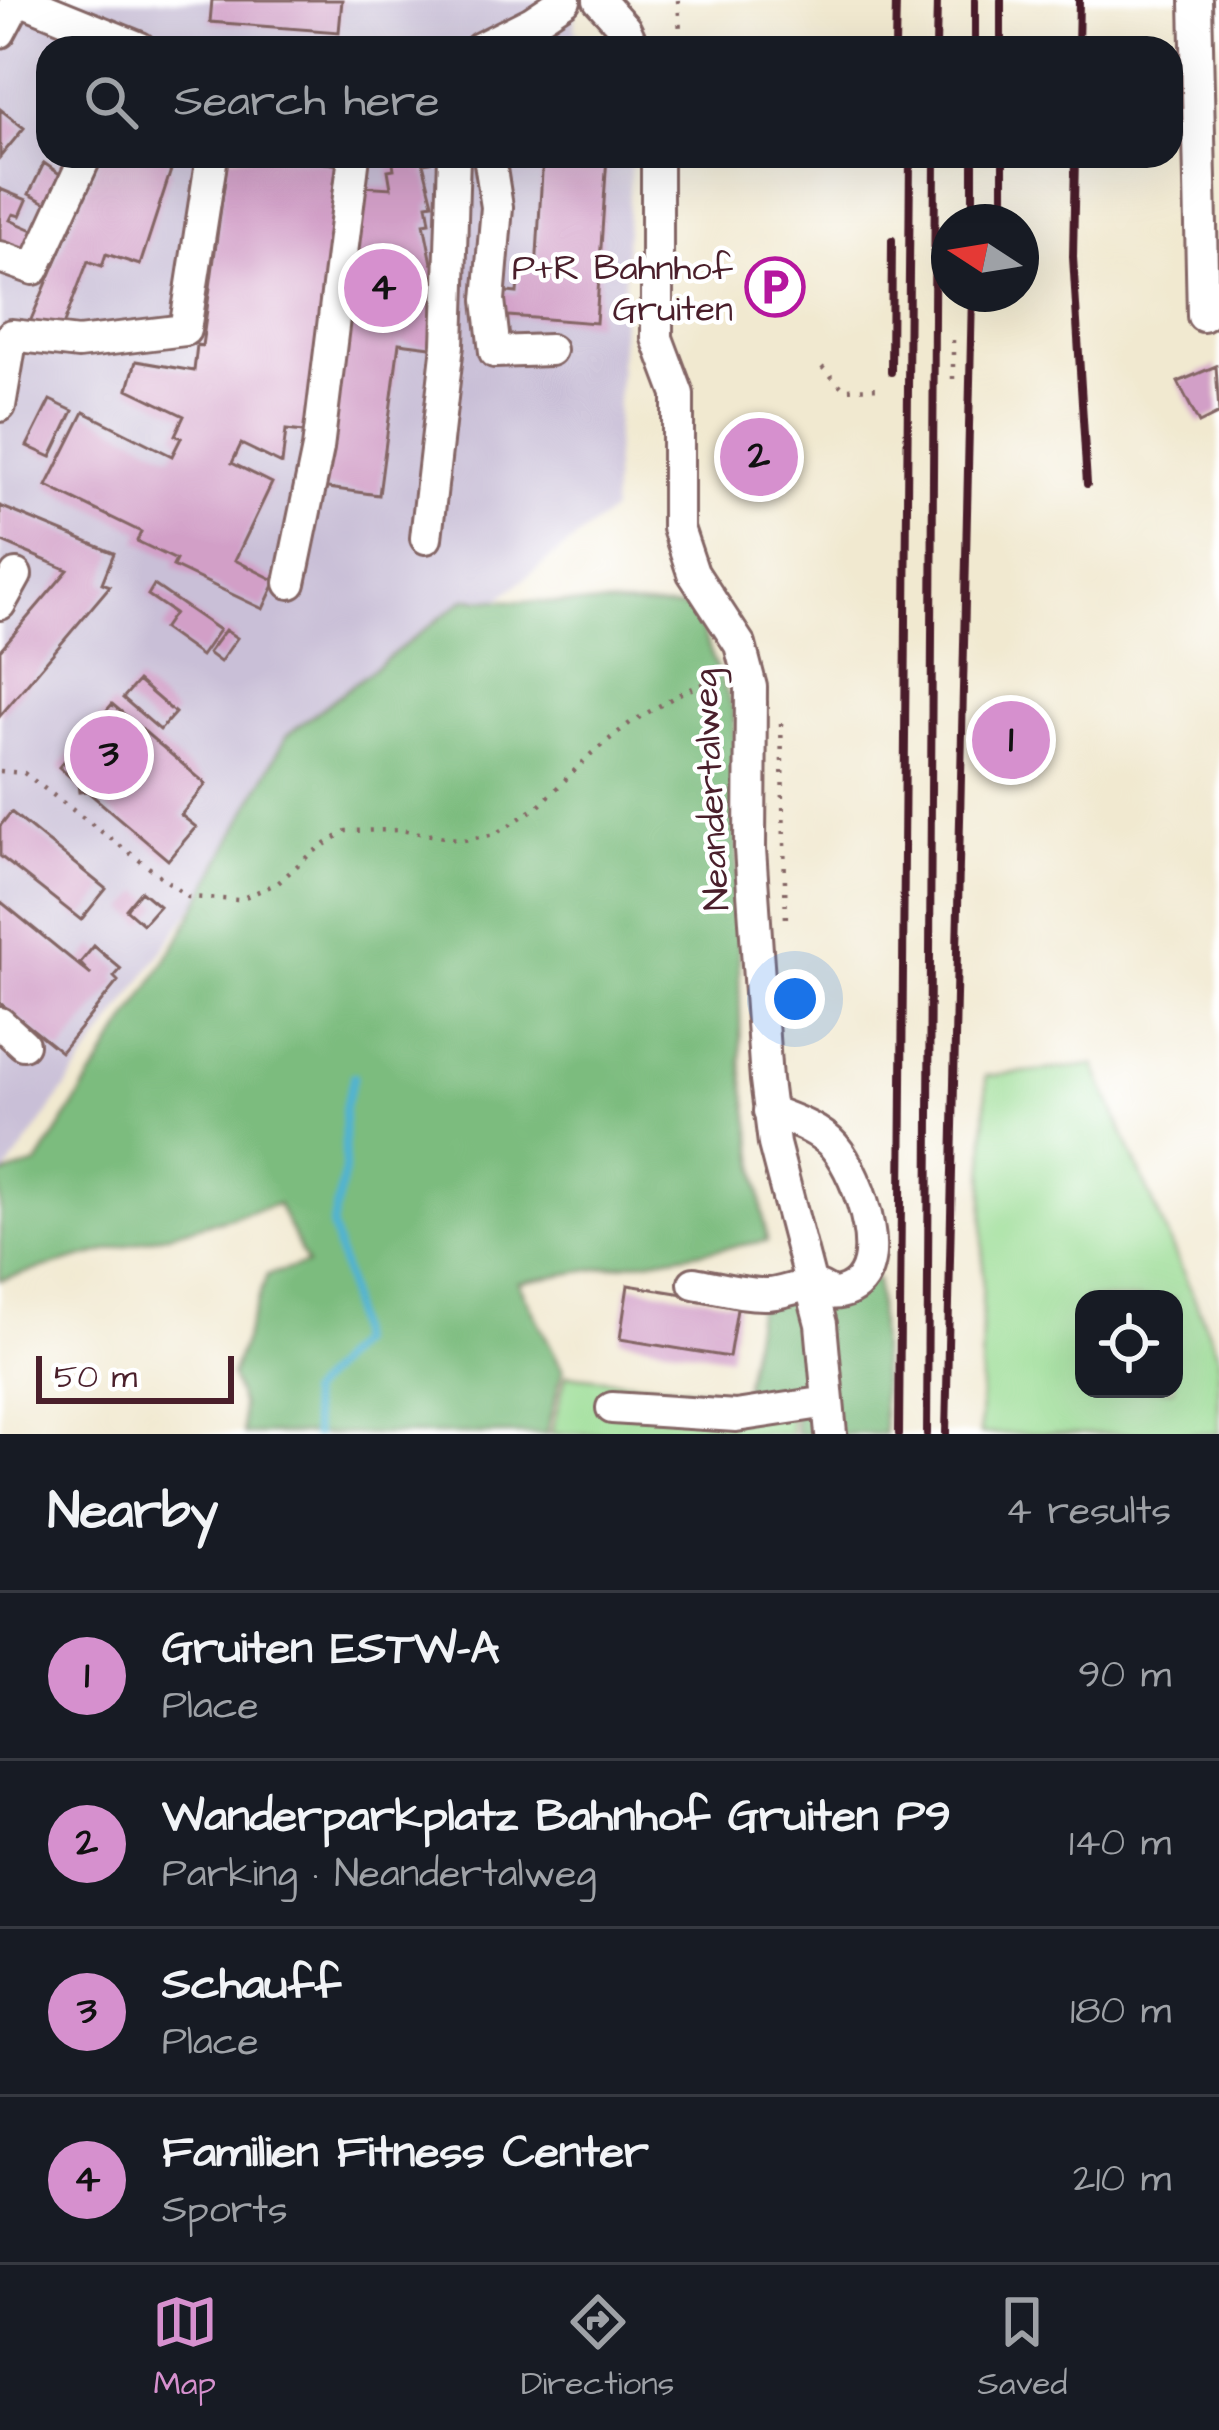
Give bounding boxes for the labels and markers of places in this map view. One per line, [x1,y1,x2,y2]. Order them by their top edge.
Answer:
pin: 4 [344,243,422,333]
place label: P+R Bahnhof Gruiten [512,243,734,335]
parking icon: P+R Bahnhof Gruiten [744,256,806,318]
pin: 2 [720,412,798,502]
pin: 1 [972,695,1050,785]
pin: 3 [70,710,148,800]

